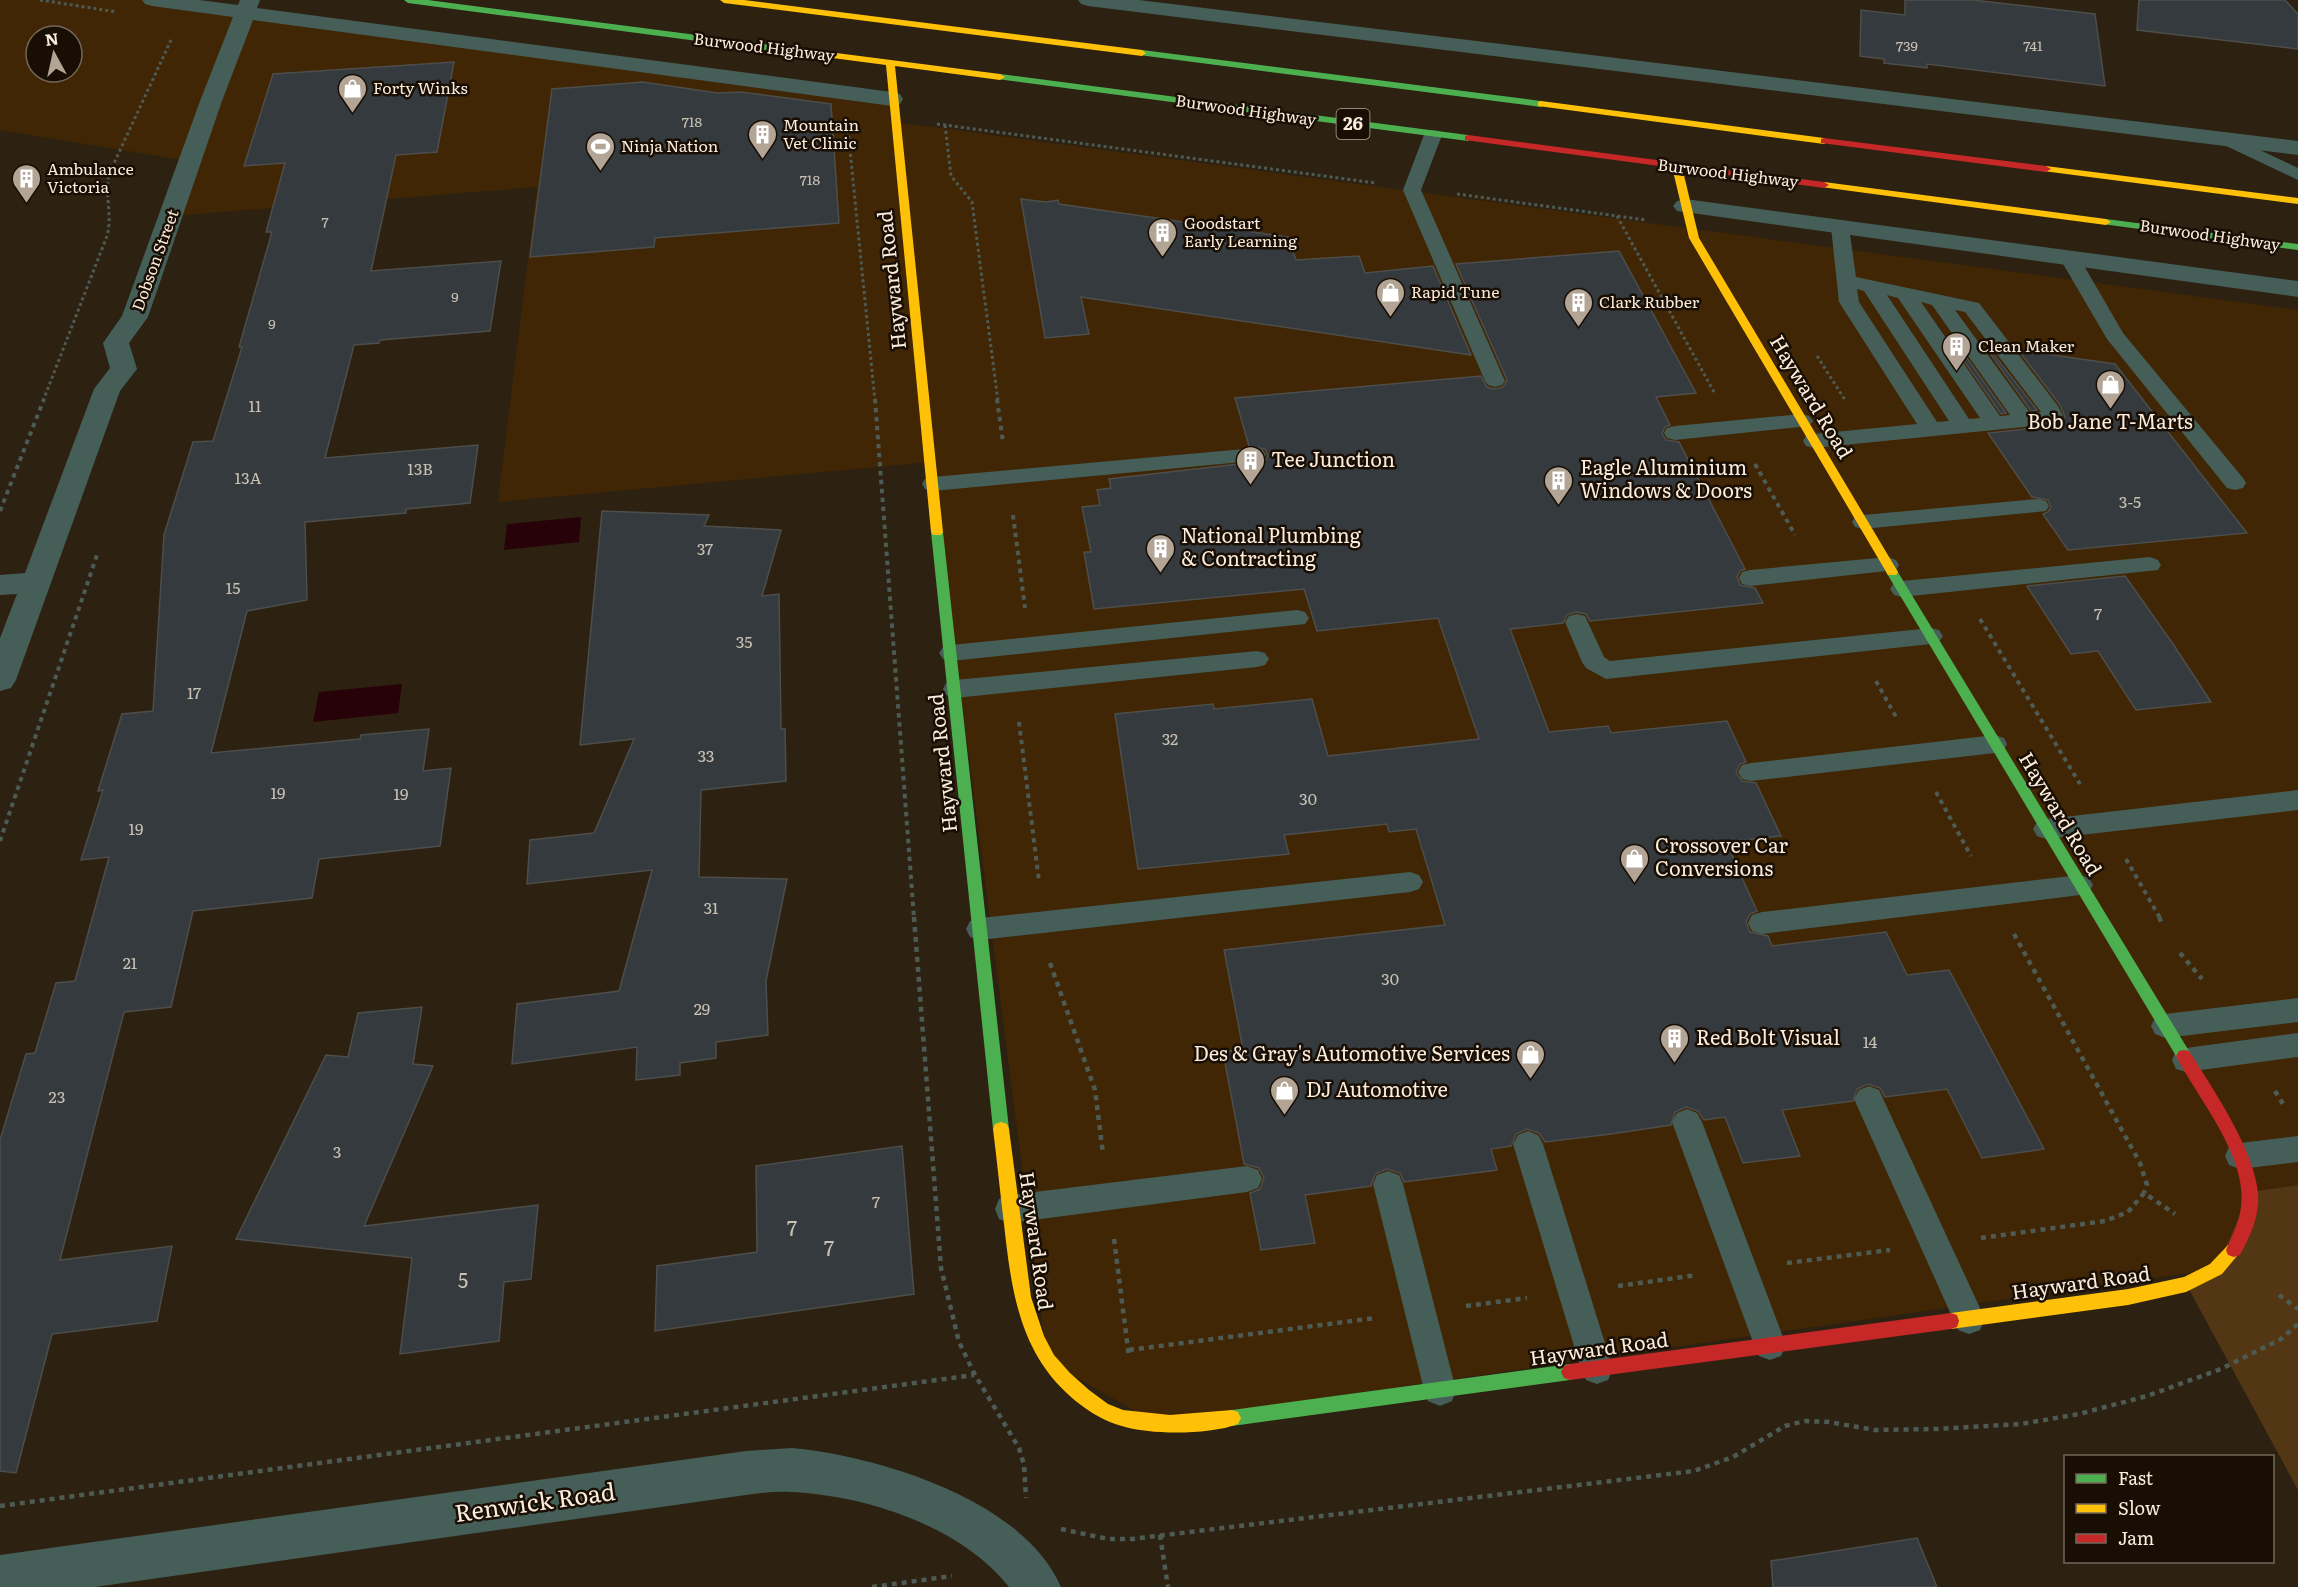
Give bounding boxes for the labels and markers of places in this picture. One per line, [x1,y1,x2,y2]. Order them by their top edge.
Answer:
shop icon: Forty Winks [336,72,368,114]
place label: Forty Winks [373,75,468,99]
place label: Mountain Vet Clinic [783,112,860,154]
building icon: Mountain Vet Clinic [746,118,778,160]
sports icon: Ninja Nation [584,130,616,172]
place label: Ninja Nation [621,133,719,157]
place label: Ambulance Victoria [47,156,134,198]
building icon: Ambulance Victoria [10,162,42,204]
place label: Goodstart Early Learning [1184,210,1297,252]
building icon: Goodstart Early Learning [1147,216,1179,258]
shop icon: Rapid Tune [1374,276,1406,318]
place label: Rapid Tune [1411,279,1499,303]
building icon: Clark Rubber [1562,286,1594,328]
place label: Clark Rubber [1599,289,1700,313]
building icon: Clean Maker [1941,330,1973,372]
place label: Clean Maker [1978,333,2075,357]
shop icon: Bob Jane T-Marts [2094,368,2126,410]
place label: Bob Jane T-Marts [2027,405,2193,435]
place label: Tee Junction [1271,443,1395,473]
building icon: Tee Junction [1234,444,1266,486]
place label: Eagle Aluminium Windows & Doors [1580,451,1752,504]
building icon: Eagle Aluminium Windows & Doors [1543,464,1575,506]
place label: National Plumbing & Contracting [1181,519,1362,572]
building icon: National Plumbing & Contracting [1144,532,1176,574]
place label: Crossover Car Conversions [1655,829,1788,882]
shop icon: Crossover Car Conversions [1618,842,1650,884]
place label: Red Bolt Visual [1696,1021,1840,1051]
building icon: Red Bolt Visual [1659,1022,1691,1064]
place label: Des & Gray's Automotive Services [1193,1037,1510,1067]
shop icon: Des & Gray's Automotive Services [1515,1038,1547,1080]
place label: DJ Automotive [1306,1073,1448,1103]
shop icon: DJ Automotive [1269,1074,1301,1116]

